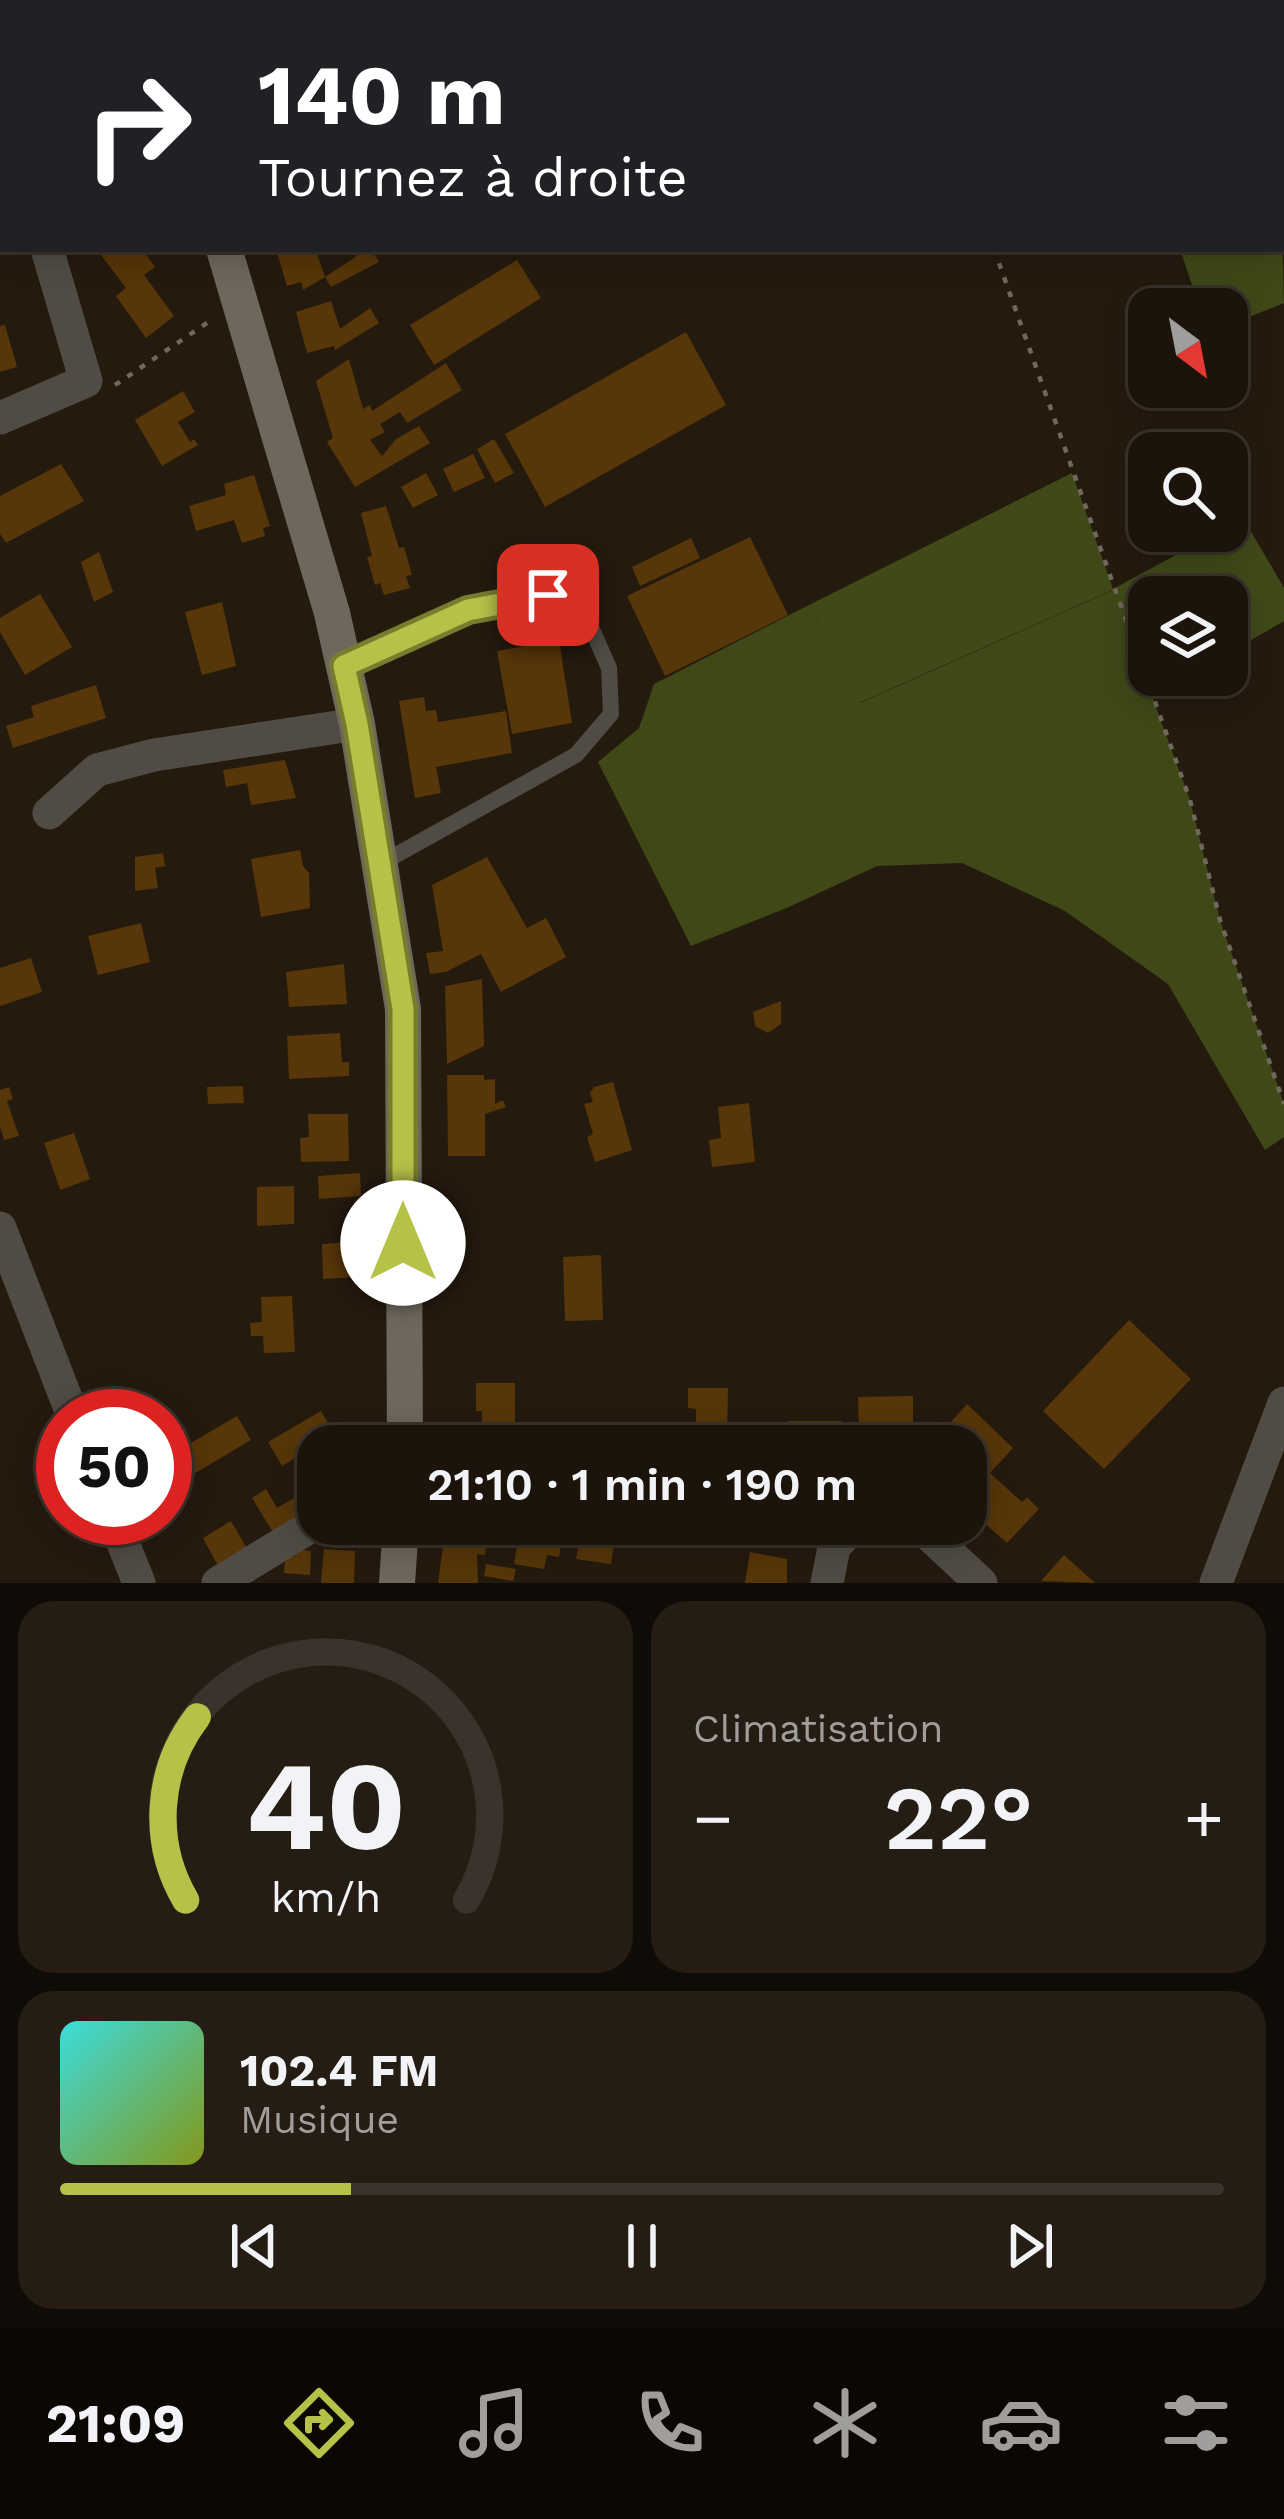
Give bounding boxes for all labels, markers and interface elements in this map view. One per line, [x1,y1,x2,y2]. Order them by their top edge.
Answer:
text: 140 m [258,46,506,144]
icon: right [60,48,216,204]
text: Tournez à droite [258,146,688,209]
north arrow [1128,288,1248,408]
map controls [1128,288,1248,696]
button: search [1128,432,1248,552]
pin [497,544,599,646]
icon: arrive [515,562,581,628]
button: layers [1128,576,1248,696]
position arrow [340,1180,466,1306]
speed limit sign: 50 [36,1389,192,1545]
text: 21:10 · 1 min · 190 m [427,1458,857,1511]
text: Climatisation [693,1706,943,1751]
text: 40 [245,1733,406,1879]
text: 22° [884,1765,1033,1871]
text: − [693,1780,733,1857]
text: + [1184,1780,1224,1857]
text: km/h [270,1872,381,1922]
text: 102.4 FM [240,2044,439,2097]
text: Musique [240,2097,399,2142]
icon: previous [221,2213,287,2279]
icon: pause [609,2213,675,2279]
icon: next [997,2213,1063,2279]
icon: directions [277,2381,361,2465]
icon: music [452,2381,536,2465]
icon: phone [628,2381,712,2465]
icon: climate [803,2381,887,2465]
icon: car [979,2381,1063,2465]
icon: filters [1154,2381,1238,2465]
text: 21:09 [46,2392,186,2455]

